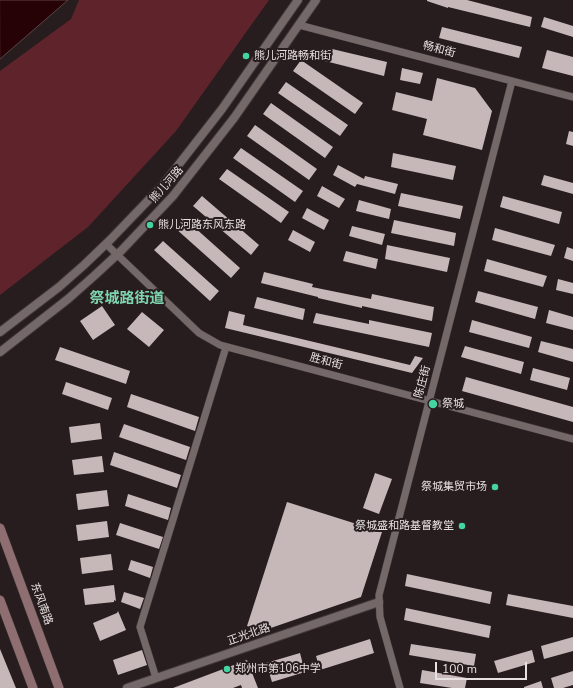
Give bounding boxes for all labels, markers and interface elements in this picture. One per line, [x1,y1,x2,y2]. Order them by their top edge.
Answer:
street label: 畅和街 [421,39,457,61]
place label: 熊儿河路畅和街 [254,49,331,63]
marker: 熊儿河路畅和街 [241,51,251,61]
street label: 熊儿河路 [148,164,186,206]
place label: 熊儿河路东风东路 [158,218,246,232]
marker: 熊儿河路东风东路 [145,220,155,230]
district label: 祭城路街道 [90,290,164,308]
street label: 胜和街 [308,351,344,373]
street label: 陈庄街 [412,364,434,400]
place label: 祭城 [442,397,464,411]
marker: 祭城 [427,398,439,410]
place label: 祭城集贸市场 [421,480,487,494]
marker: 祭城集贸市场 [490,482,500,492]
place label: 祭城盛和路基督教堂 [355,519,454,533]
marker: 祭城盛和路基督教堂 [457,521,467,531]
street label: 东风南路 [27,581,55,627]
street label: 正光北路 [226,622,272,648]
scale bar [437,654,529,680]
text: 100 m [442,661,477,677]
place label: 郑州市第106中学 [235,662,321,676]
marker: 郑州市第106中学 [222,664,232,674]

